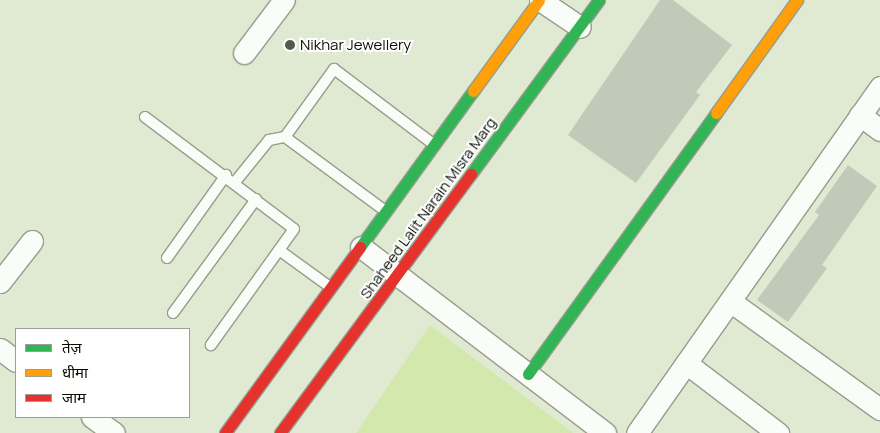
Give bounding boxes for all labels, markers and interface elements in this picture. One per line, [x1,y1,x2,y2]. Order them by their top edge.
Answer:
place label: Nikhar Jewellery [300,36,411,54]
marker: Nikhar Jewellery [284,39,296,51]
street label: Shaheed Lalit Narain Misra Marg [356,114,500,302]
legend [15,328,190,418]
text: तेज़ [62,337,82,358]
text: धीमा [62,362,88,383]
text: जाम [62,387,86,408]

